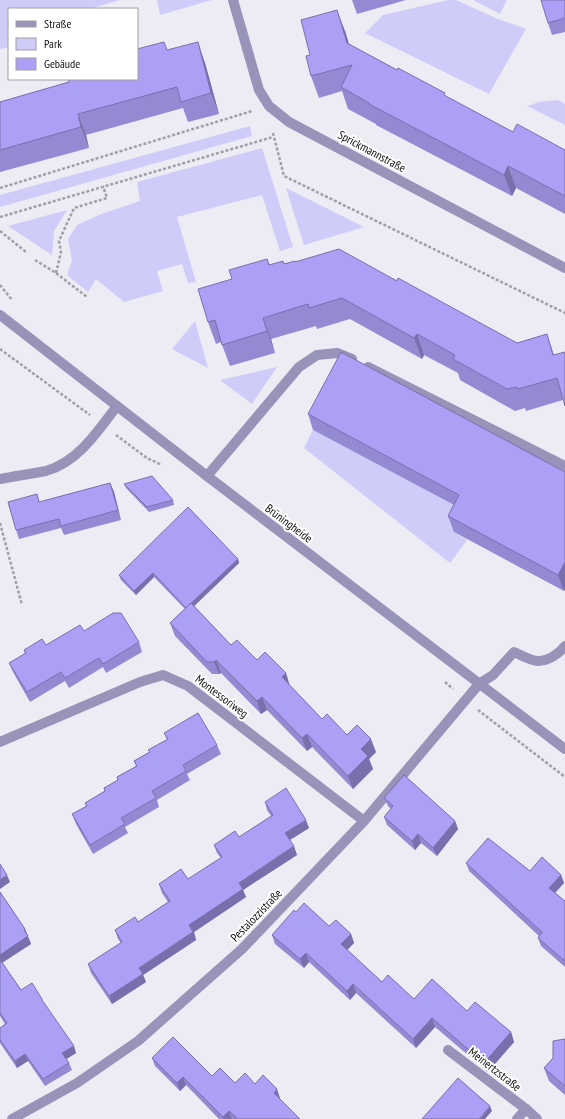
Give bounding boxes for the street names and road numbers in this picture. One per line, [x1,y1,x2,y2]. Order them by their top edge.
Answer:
street label: Sprickmannstraße [336,127,408,175]
street label: Brüningheide [262,500,316,546]
street label: Montessoriweg [193,671,251,721]
street label: Pestalozzistraße [227,885,285,944]
street label: Meinertzstraße [466,1044,524,1094]

